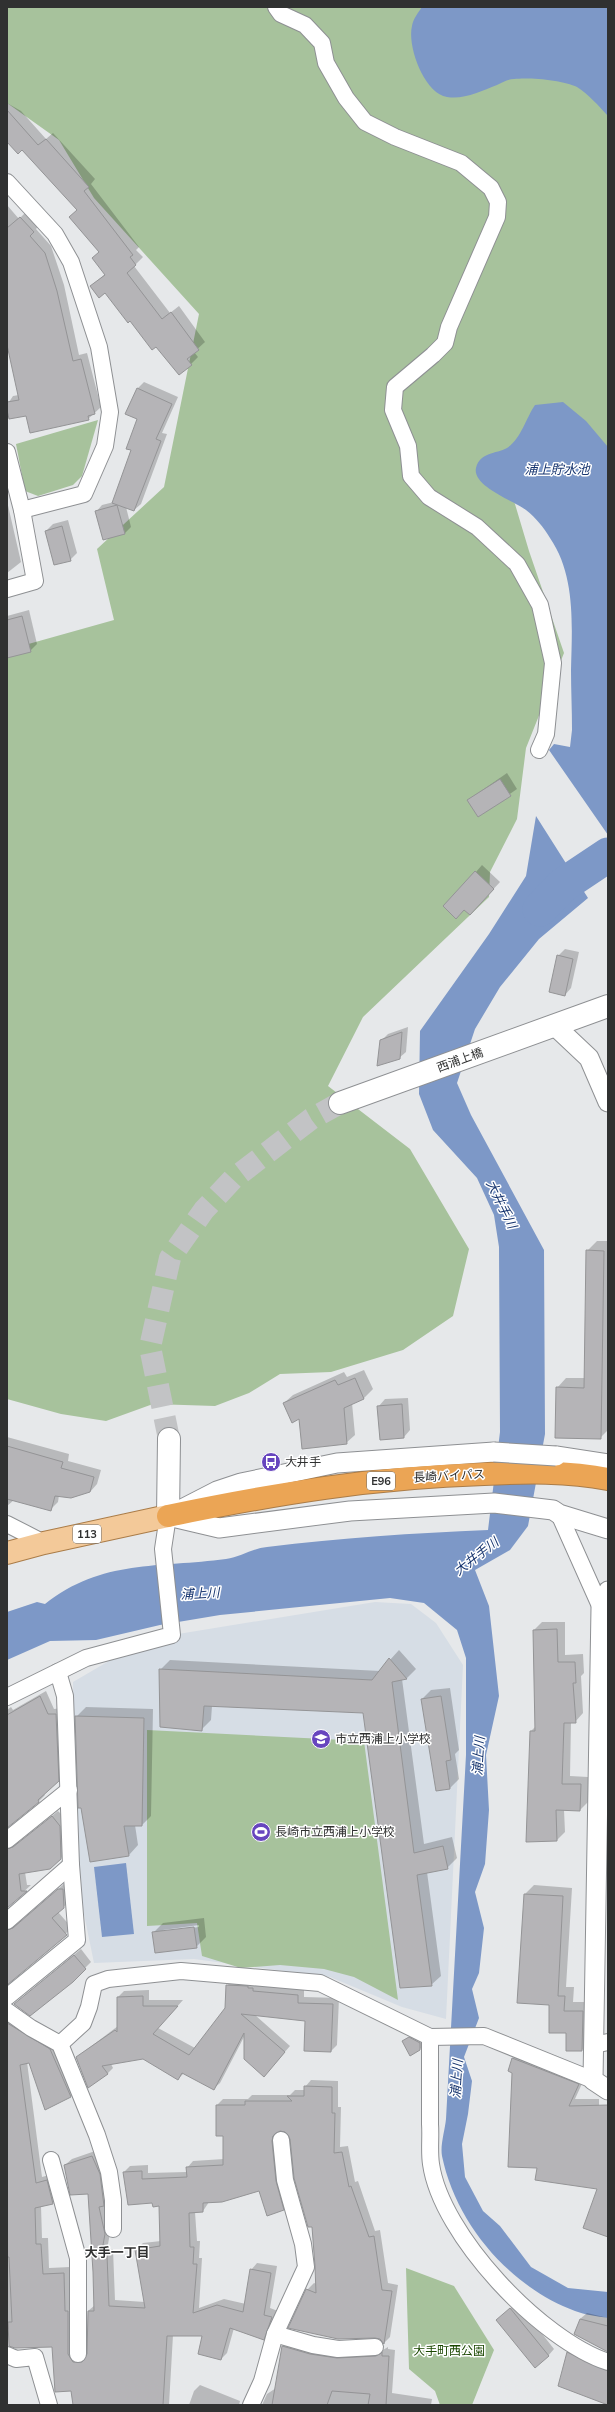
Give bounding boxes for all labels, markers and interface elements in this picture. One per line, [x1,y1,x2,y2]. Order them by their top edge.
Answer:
water label: 浦上貯水池 [524,461,591,477]
street label: 西浦上橋 [435,1044,485,1075]
water label: 大井手川 [483,1177,521,1233]
bus stop icon: 大井手 [260,1451,282,1473]
place label: 大井手 [285,1454,321,1469]
street label: 長崎バイパス [413,1466,485,1485]
road number: E96 [367,1472,395,1490]
road number: 113 [73,1525,101,1543]
water label: 大井手川 [451,1532,503,1578]
water label: 浦上川 [180,1584,222,1602]
school or university icon: 市立西浦上小学校 [310,1728,332,1750]
place label: 市立西浦上小学校 [335,1731,431,1746]
water label: 浦上川 [469,1734,487,1776]
sports icon: 長崎市立西浦上小学校 [250,1821,272,1843]
place label: 長崎市立西浦上小学校 [275,1824,395,1839]
water label: 浦上川 [447,2057,465,2099]
district label: 大手一丁目 [84,2244,150,2260]
park label: 大手町西公園 [413,2343,485,2358]

